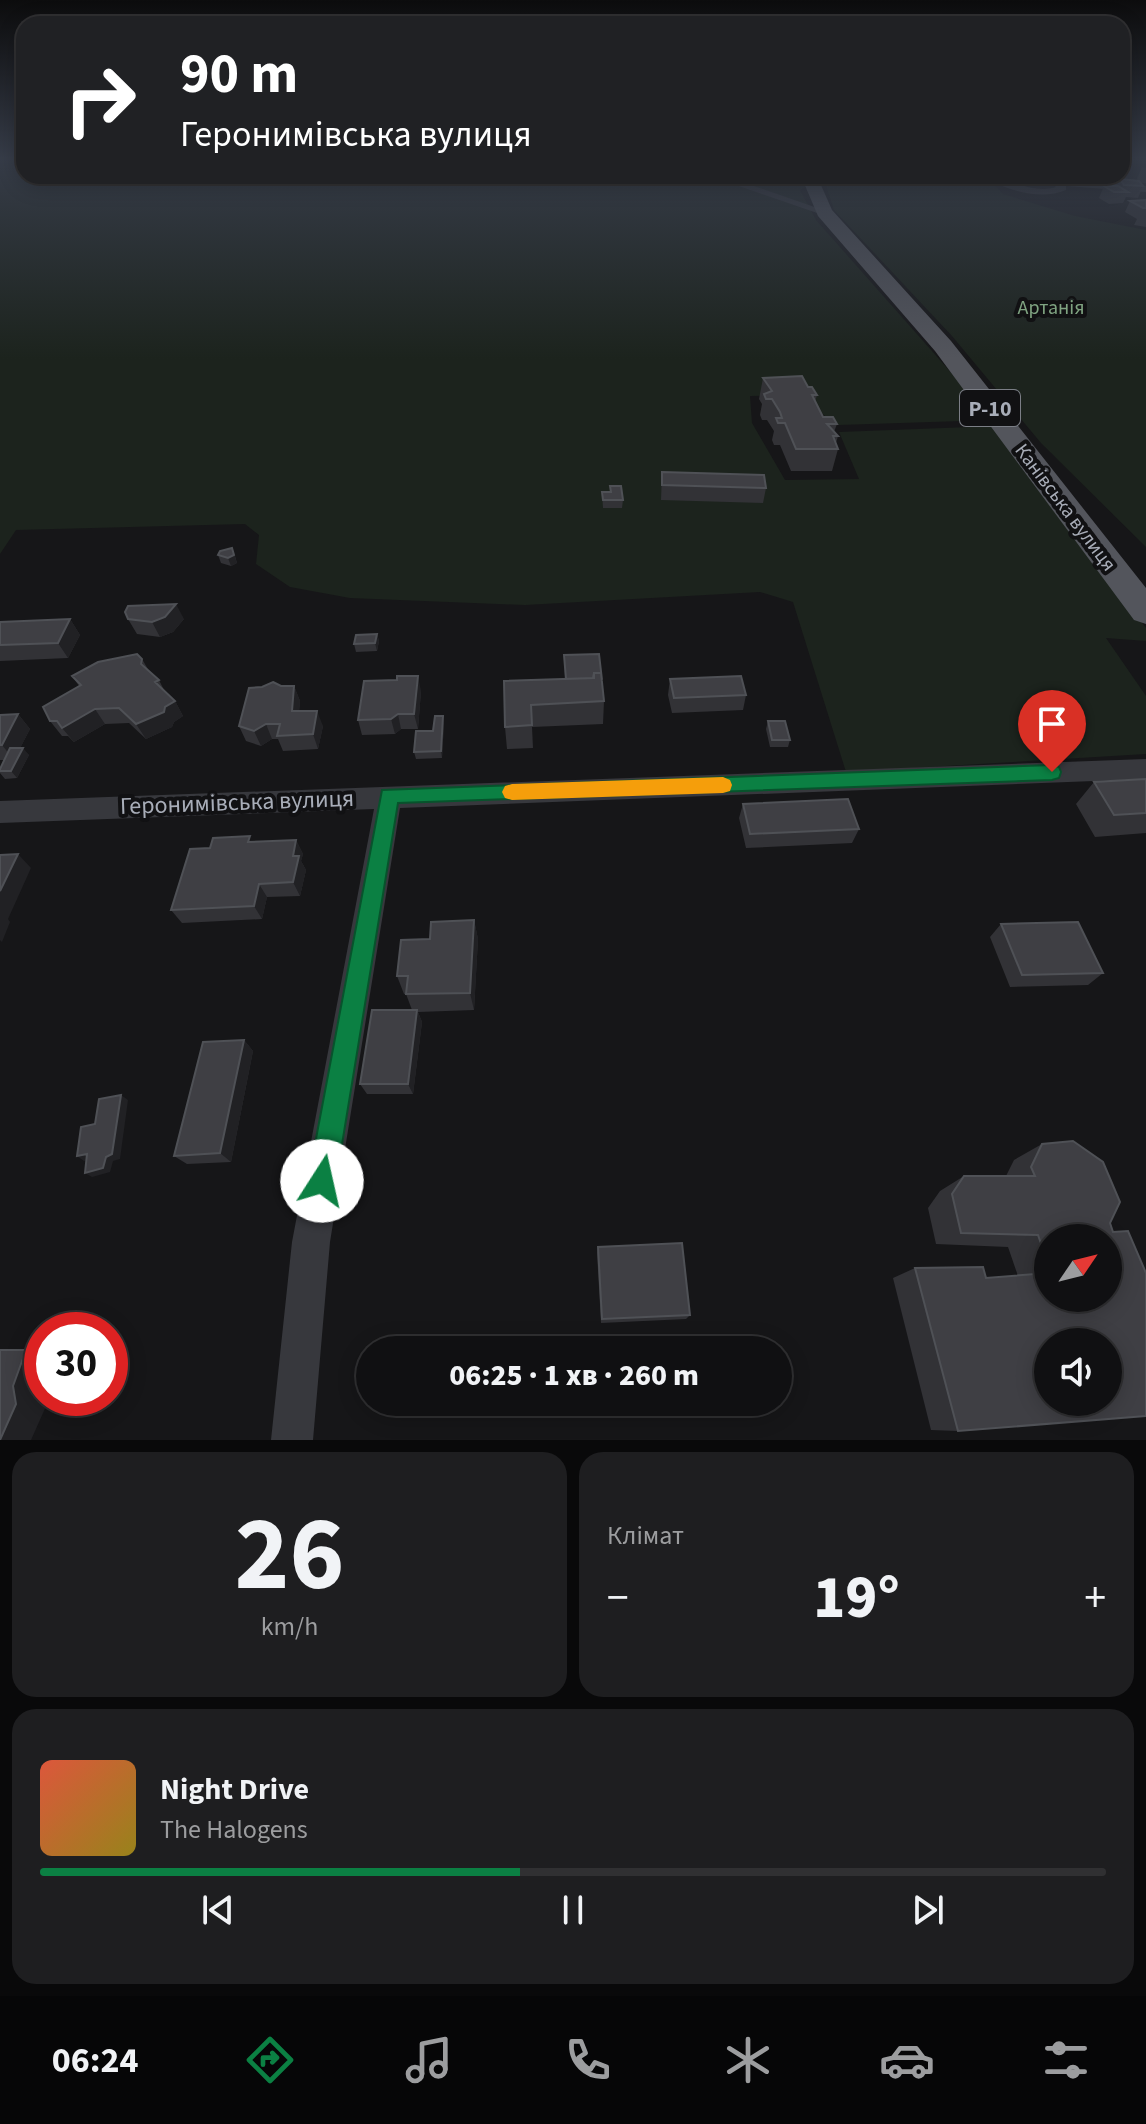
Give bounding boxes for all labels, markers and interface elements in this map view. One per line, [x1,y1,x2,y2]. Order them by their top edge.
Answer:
text: 90 m [180,35,298,114]
icon: right [48,48,152,152]
text: Геронимівська вулиця [180,109,532,160]
park label: Артанія [1018,294,1084,322]
road number: Р-10 [960,390,1020,426]
street label: Канівська вулиця [1008,438,1123,577]
pin [1018,690,1086,772]
icon: arrive [1030,702,1074,746]
street label: Геронимівська вулиця [119,781,355,824]
position arrow [280,1139,364,1223]
north arrow [1034,1224,1122,1312]
map controls [1034,1224,1122,1416]
speed limit sign: 30 [24,1312,128,1416]
button: sound [1034,1328,1122,1416]
text: 06:25 · 1 хв · 260 m [449,1354,699,1397]
text: 26 [235,1482,344,1630]
text: Клімат [607,1517,684,1554]
text: 19° [813,1556,900,1641]
text: − [607,1567,629,1630]
text: + [1084,1567,1106,1630]
text: km/h [261,1608,318,1645]
text: Night Drive [160,1768,309,1811]
text: The Halogens [160,1811,308,1848]
icon: previous [196,1888,240,1932]
icon: pause [551,1888,595,1932]
icon: next [906,1888,950,1932]
icon: directions [242,2032,298,2088]
icon: music [401,2032,457,2088]
icon: phone [560,2032,616,2088]
icon: climate [720,2032,776,2088]
icon: car [879,2032,935,2088]
icon: filters [1038,2032,1094,2088]
text: 06:24 [52,2035,138,2086]

